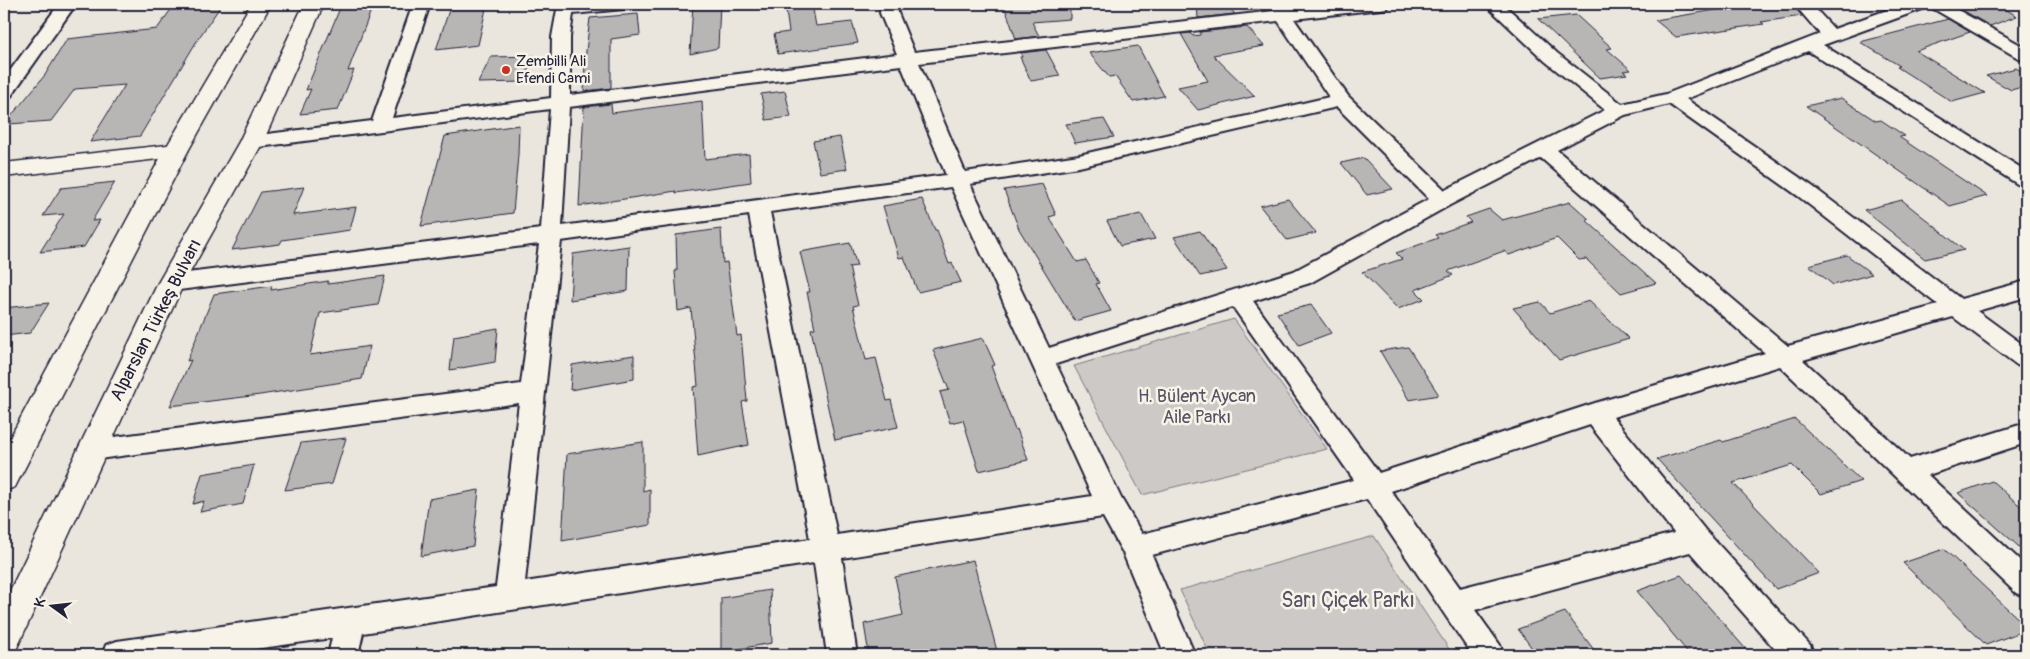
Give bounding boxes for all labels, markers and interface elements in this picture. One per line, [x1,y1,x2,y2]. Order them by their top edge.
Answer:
place label: Zembilli Ali Efendi Cami [516,52,590,88]
marker: Zembilli Ali Efendi Cami [500,64,512,76]
street label: Alparslan Türkeş Bulvarı [105,235,207,405]
park label: H. Bülent Aycan Aile Parkı [1138,385,1256,429]
north arrow [28,582,78,632]
park label: Sarı Çiçek Parkı [1281,587,1415,614]
text: K [31,596,49,609]

